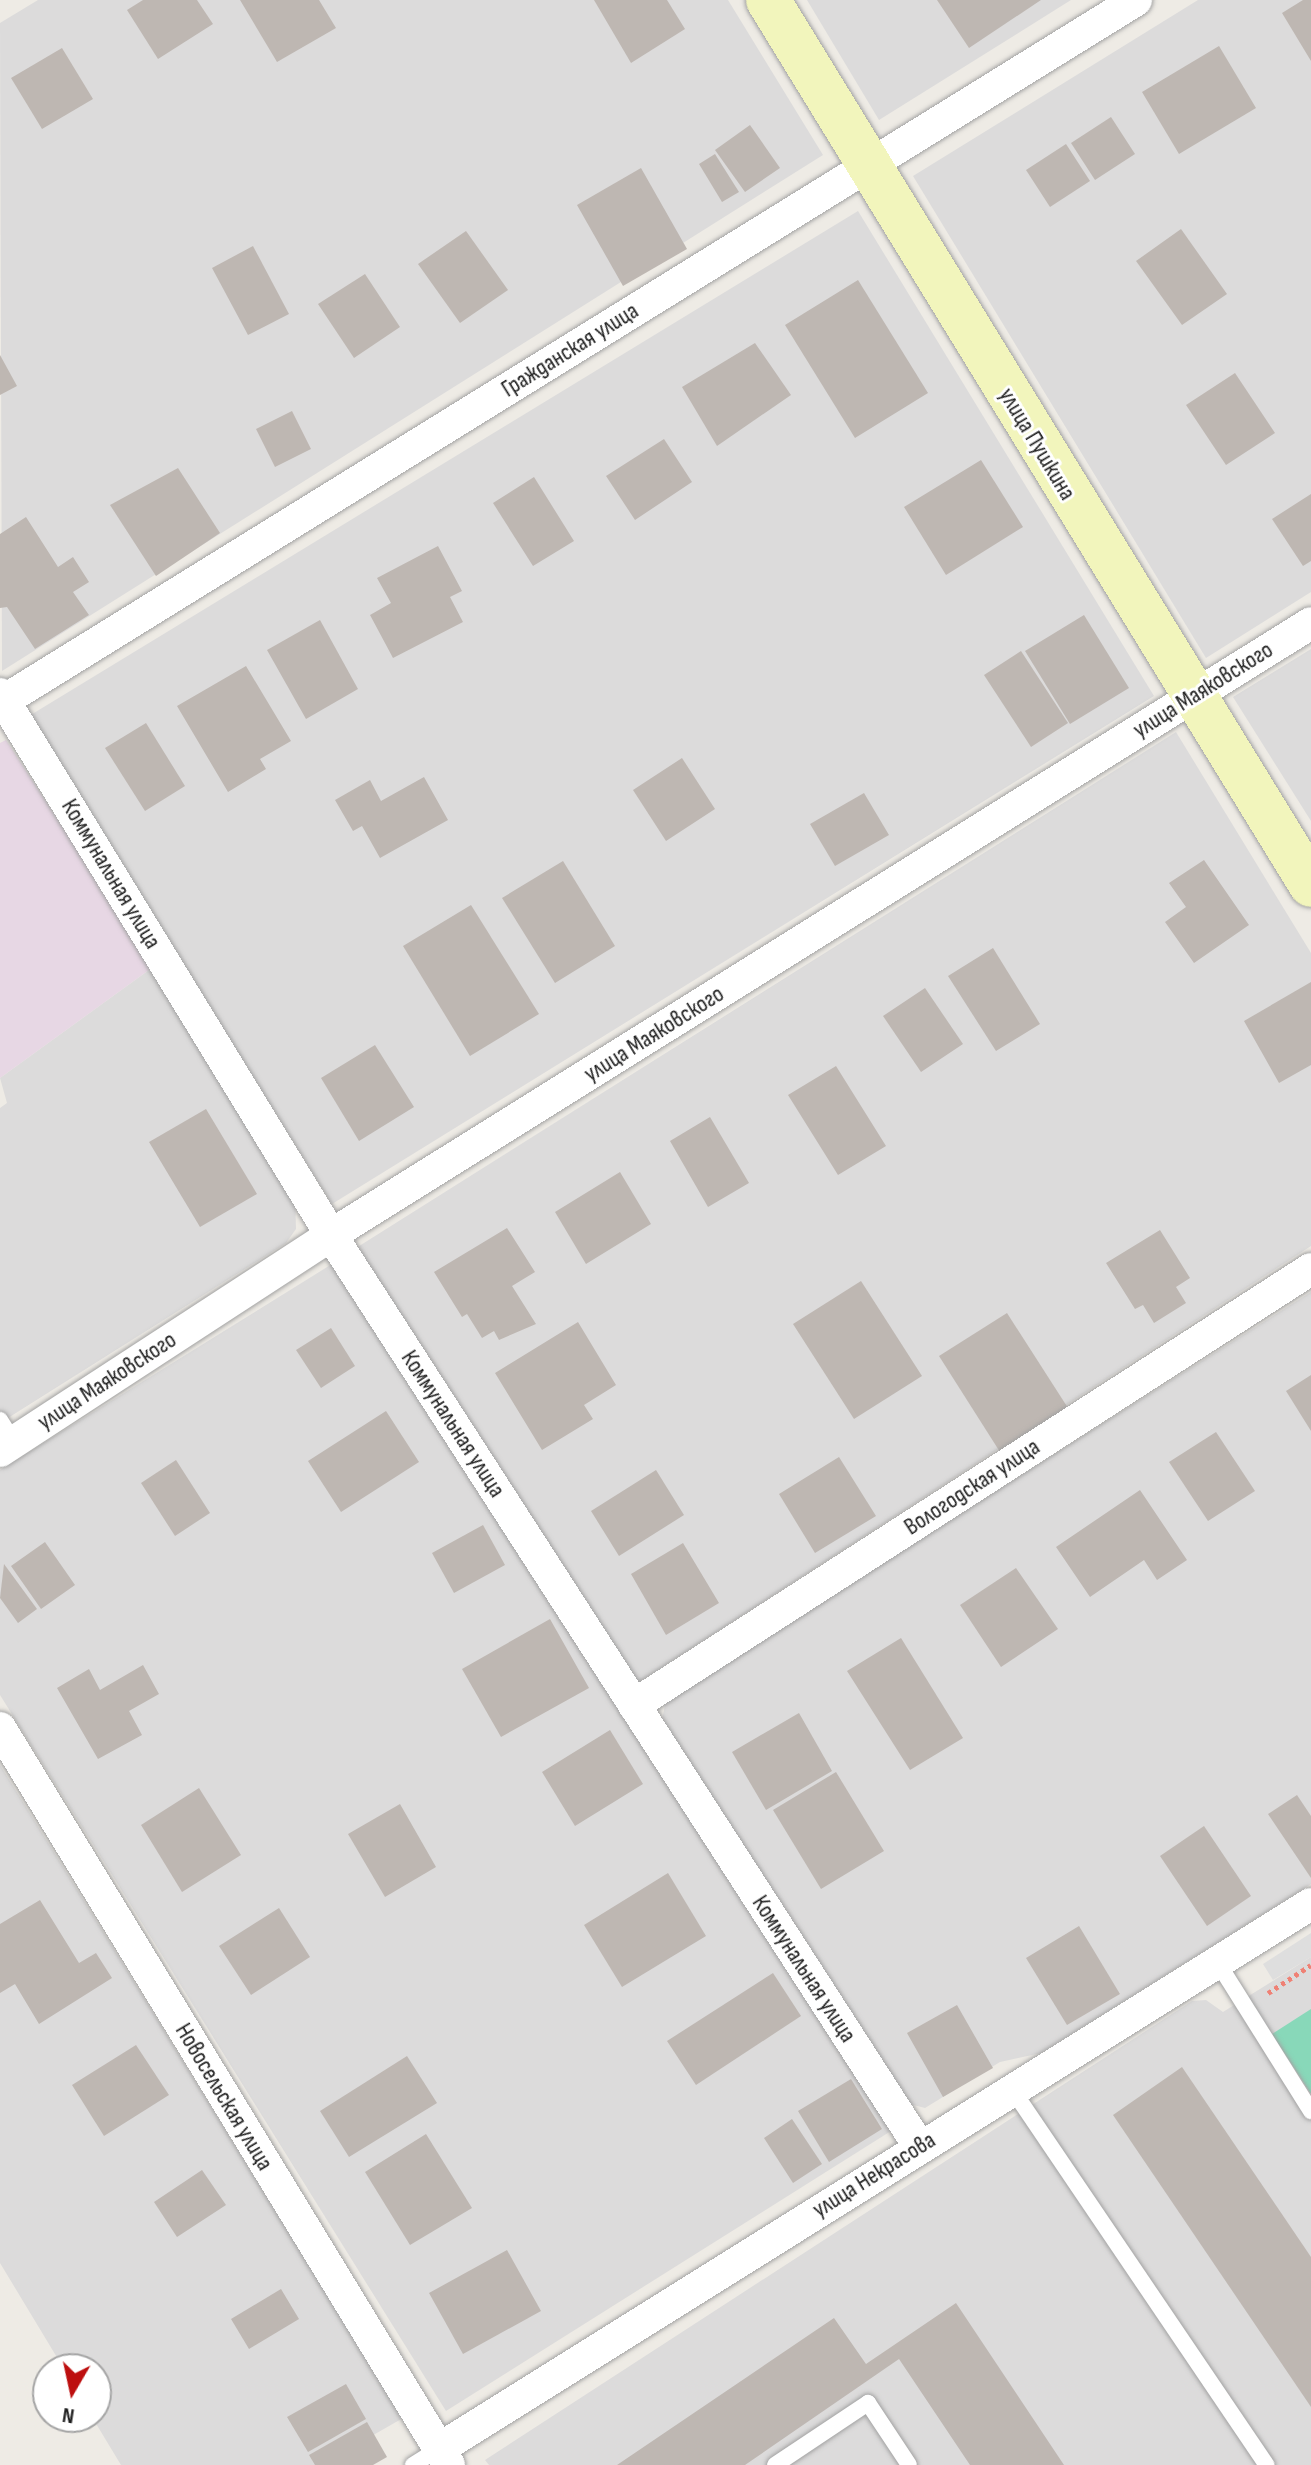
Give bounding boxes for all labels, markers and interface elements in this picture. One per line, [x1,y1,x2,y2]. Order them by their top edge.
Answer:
street label: Гражданская улица [496,296,644,404]
street label: улица Пушкина [992,383,1082,505]
street label: улица Маяковского [1128,636,1278,744]
street label: Коммунальная улица [55,794,167,954]
street label: улица Маяковского [579,980,729,1088]
street label: улица Маяковского [32,1325,182,1437]
street label: Коммунальная улица [395,1345,511,1503]
street label: Вологодская улица [899,1433,1045,1541]
street label: Коммунальная улица [746,1890,862,2048]
street label: Новосельская улица [169,2018,279,2176]
street label: улица Некрасова [807,2126,941,2224]
north arrow [32,2353,112,2433]
text: N [61,2401,76,2429]

